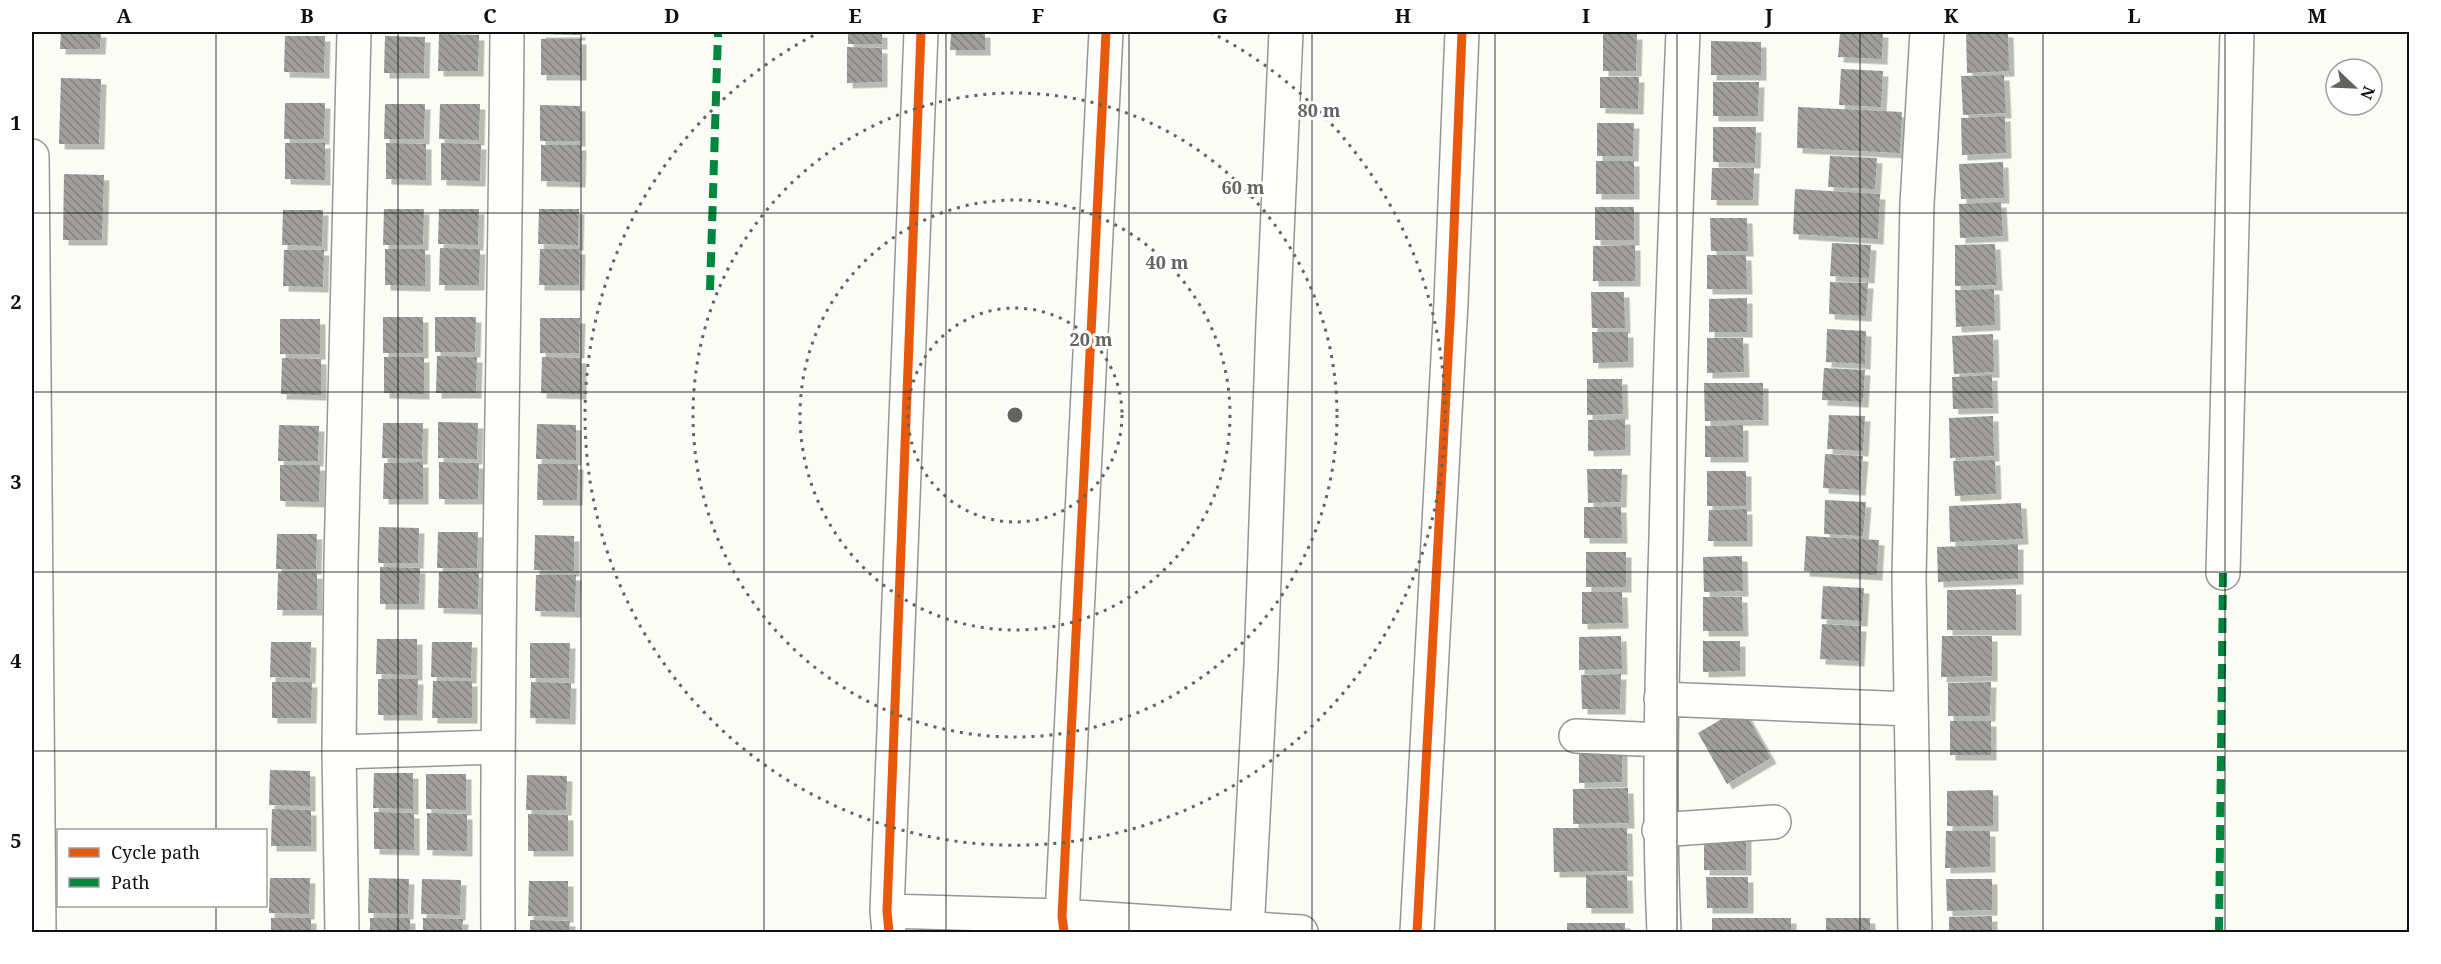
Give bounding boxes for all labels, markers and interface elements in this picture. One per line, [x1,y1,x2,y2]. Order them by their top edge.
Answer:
text: A [116,2,132,29]
text: B [300,2,314,29]
text: C [483,2,497,29]
text: D [664,2,680,29]
text: E [848,2,862,29]
text: F [1032,2,1044,29]
text: G [1212,2,1228,29]
text: H [1395,2,1411,29]
text: I [1582,2,1590,29]
text: J [1764,2,1773,29]
text: K [1944,2,1959,29]
text: L [2127,2,2141,29]
text: M [2307,2,2327,29]
north arrow [2324,57,2384,117]
text: N [2355,83,2380,103]
text: 80 m [1298,98,1341,122]
text: 1 [10,109,22,136]
text: 60 m [1222,175,1265,199]
text: 40 m [1146,250,1189,274]
text: 2 [10,288,22,315]
text: 20 m [1070,327,1113,351]
centre of rings [1005,405,1025,425]
text: 3 [10,468,22,495]
text: 4 [10,647,22,674]
text: 5 [10,827,22,854]
legend [57,829,267,907]
text: Cycle path [111,840,200,864]
text: Path [111,870,150,894]

